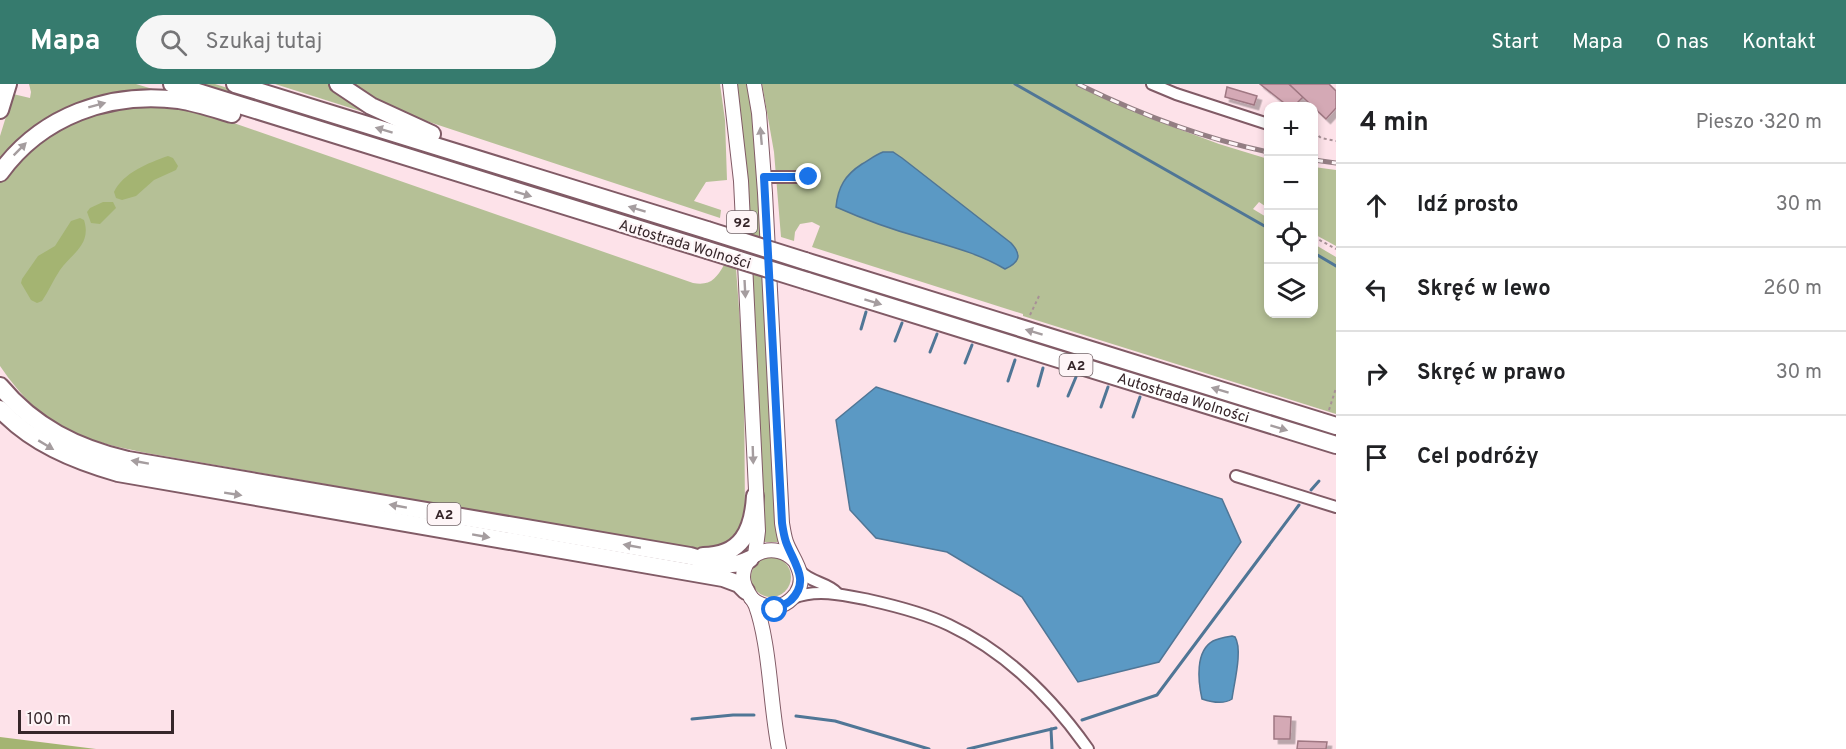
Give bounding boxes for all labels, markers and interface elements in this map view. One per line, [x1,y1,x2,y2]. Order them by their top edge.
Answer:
search box [136,15,556,69]
text: Mapa [30,24,100,60]
icon: search [157,26,190,59]
text: Szukaj tutaj [205,29,322,56]
text: Start [1491,29,1539,56]
text: Mapa [1572,29,1623,56]
text: O nas [1656,29,1709,56]
text: Kontakt [1742,29,1816,56]
one-way arrow [88,100,107,110]
map controls [1264,102,1318,318]
button: + [1264,102,1318,156]
text: 4 min [1360,107,1429,140]
text: Pieszo · 320 m [1696,110,1822,136]
one-way arrow [375,125,393,134]
one-way arrow [756,127,765,146]
one-way arrow [13,142,28,156]
button: − [1264,156,1318,210]
route end [795,163,821,189]
one-way arrow [514,189,532,199]
icon: ahead [1360,189,1393,222]
text: Idź prosto [1417,192,1519,219]
text: 30 m [1776,192,1822,218]
one-way arrow [628,203,646,213]
button: locate [1264,210,1318,264]
road number: 92 [727,211,757,233]
street label: Autostrada Wolności [616,216,753,275]
button: layers [1264,264,1318,318]
icon: left [1360,273,1393,306]
text: Skręć w lewo [1417,276,1551,303]
text: 260 m [1763,276,1822,302]
one-way arrow [741,279,750,298]
one-way arrow [864,298,882,307]
one-way arrow [1025,327,1043,336]
road number: A2 [1060,354,1092,376]
icon: right [1360,357,1393,390]
text: Skręć w prawo [1417,360,1566,387]
text: 30 m [1776,360,1822,386]
street label: Autostrada Wolności [1114,370,1251,429]
one-way arrow [1211,384,1229,394]
one-way arrow [1270,424,1288,433]
one-way arrow [38,439,54,450]
icon: arrive [1360,441,1393,474]
text: Cel podróży [1417,444,1539,471]
one-way arrow [749,446,758,465]
one-way arrow [131,457,150,466]
one-way arrow [224,490,243,499]
one-way arrow [389,502,408,511]
road number: A2 [428,503,460,525]
one-way arrow [472,531,491,540]
one-way arrow [622,541,641,550]
route start [761,596,787,622]
scale bar [18,707,174,734]
text: 100 m [27,710,71,730]

